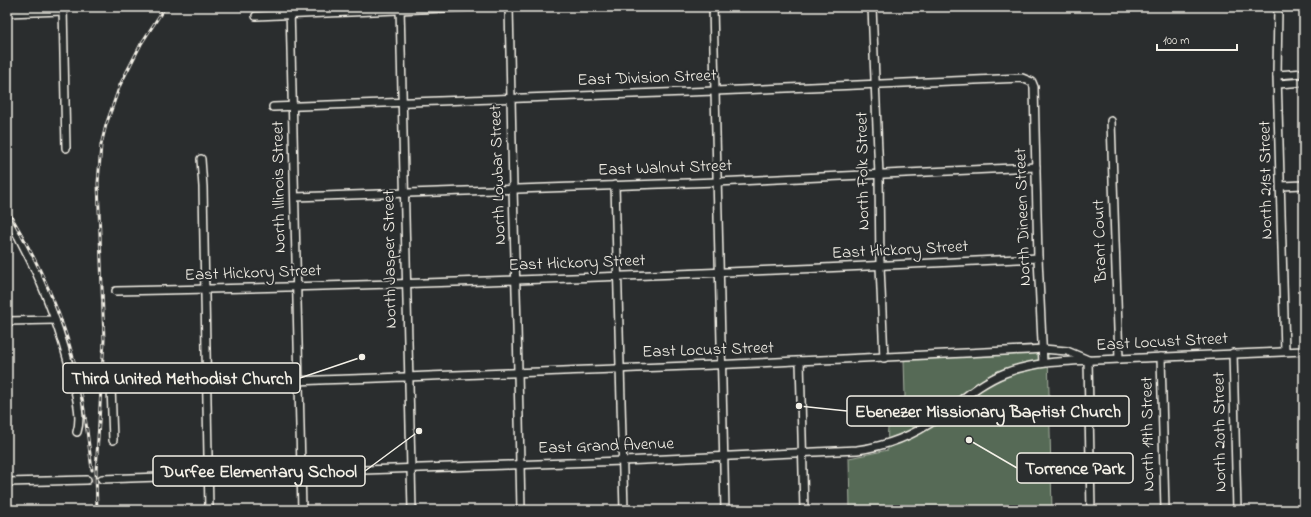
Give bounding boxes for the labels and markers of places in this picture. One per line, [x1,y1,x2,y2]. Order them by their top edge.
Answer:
callout: Third United Methodist Church [63,363,300,393]
callout: Ebenezer Missionary Baptist Church [847,396,1129,426]
callout: Torrence Park [1017,453,1133,483]
callout: Durfee Elementary School [153,456,365,486]

